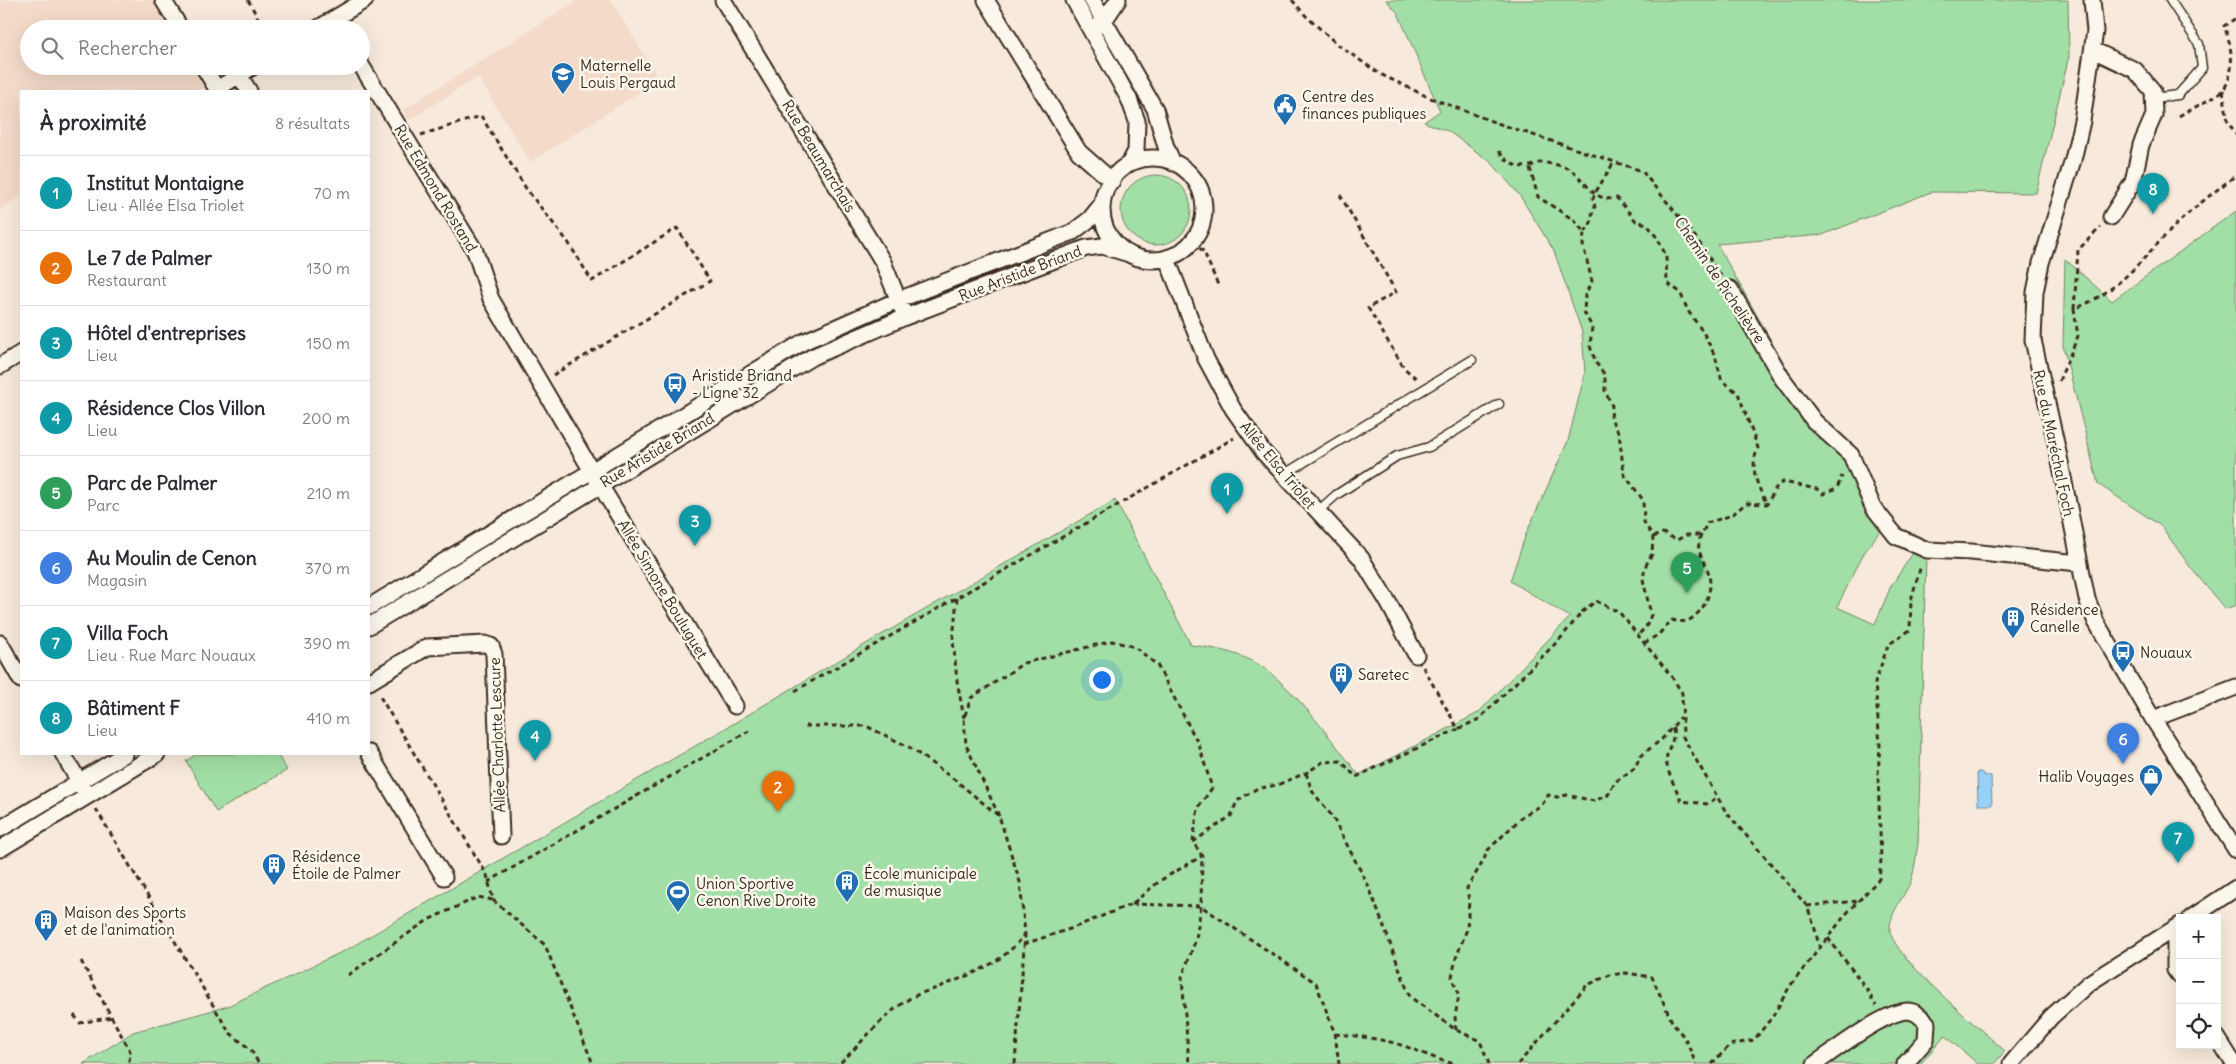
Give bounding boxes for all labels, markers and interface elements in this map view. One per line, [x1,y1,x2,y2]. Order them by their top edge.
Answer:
search box [20,20,370,75]
icon: search [38,34,66,62]
text: Rechercher [78,36,177,60]
place label: Maternelle Louis Pergaud [580,56,676,92]
school or university icon: Maternelle Louis Pergaud [550,61,576,95]
place label: Centre des finances publiques [1302,87,1426,123]
public building icon: Centre des finances publiques [1272,92,1298,126]
street label: Rue Beaumarchais [778,96,860,216]
text: À proximité [40,109,147,136]
text: 8 résultats [275,113,350,133]
street label: Rue Edmond Rostand [390,121,482,255]
text: Institut Montaigne [87,171,244,195]
pin: 8 [2137,173,2169,214]
text: 1 [53,183,59,203]
text: 70 m [314,183,350,203]
text: Lieu · Allée Elsa Triolet [87,195,244,215]
street label: Chemin de Pichelièvre [1671,213,1769,347]
street label: Rue Aristide Briand [956,241,1084,305]
text: Le 7 de Palmer [87,246,212,270]
text: 2 [52,258,60,278]
text: 130 m [306,258,350,278]
text: Restaurant [87,270,167,290]
text: Hôtel d'entreprises [87,321,246,345]
text: 3 [51,333,61,353]
text: 150 m [306,333,350,353]
text: Lieu [87,345,117,365]
place label: Aristide Briand - Ligne 32 [692,366,792,402]
street label: Rue du Maréchal Foch [2029,368,2079,519]
bus stop icon: Aristide Briand - Ligne 32 [662,371,688,405]
text: Résidence Clos Villon [87,396,265,420]
text: 4 [51,408,61,428]
text: 200 m [302,408,350,428]
street label: Rue Aristide Briand [596,408,718,492]
street label: Allée Elsa Triolet [1236,417,1320,513]
text: Lieu [87,420,117,440]
text: Parc de Palmer [87,471,217,495]
pin: 1 [1211,473,1243,514]
text: 5 [51,483,61,503]
text: 210 m [307,483,350,503]
text: Parc [87,495,120,515]
pin: 3 [679,505,711,546]
street label: Allée Simone Bouluguet [614,516,712,662]
text: Au Moulin de Cenon [87,546,257,570]
pin: 5 [1671,552,1703,593]
text: 6 [51,558,61,578]
text: 370 m [305,558,350,578]
text: Magasin [87,570,147,590]
place label: Résidence Canelle [2030,600,2098,636]
building icon: Résidence Canelle [2000,605,2026,639]
text: Villa Foch [87,621,168,645]
text: 7 [52,633,60,653]
text: 390 m [303,633,350,653]
bus stop icon: Nouaux [2110,639,2136,673]
place label: Nouaux [2140,643,2193,662]
text: Lieu · Rue Marc Nouaux [87,645,256,665]
street label: Allée Charlotte Lescure [485,657,509,813]
building icon: Saretec [1328,661,1354,695]
place label: Saretec [1358,665,1410,684]
your location [1089,667,1115,693]
text: Bâtiment F [87,696,180,720]
text: 8 [51,708,61,728]
text: 410 m [306,708,350,728]
text: Lieu [87,720,117,740]
pin: 4 [519,720,551,761]
pin: 6 [2107,723,2139,764]
shop icon: Halib Voyages [2138,763,2164,797]
place label: Halib Voyages [2039,767,2134,786]
pin: 2 [762,771,794,812]
pin: 7 [2162,822,2194,863]
place label: Résidence Étoile de Palmer [292,847,401,883]
building icon: Résidence Étoile de Palmer [261,852,287,886]
place label: École municipale de musique [864,864,977,900]
building icon: École municipale de musique [834,869,860,903]
place label: Union Sportive Cenon Rive Droite [696,874,816,910]
sports icon: Union Sportive Cenon Rive Droite [665,879,691,913]
place label: Maison des Sports et de l'animation [64,903,186,939]
building icon: Maison des Sports et de l'animation [33,908,59,942]
map controls [2176,914,2221,1049]
button: + [2176,914,2221,959]
button: − [2176,959,2221,1004]
button: locate [2176,1004,2221,1049]

